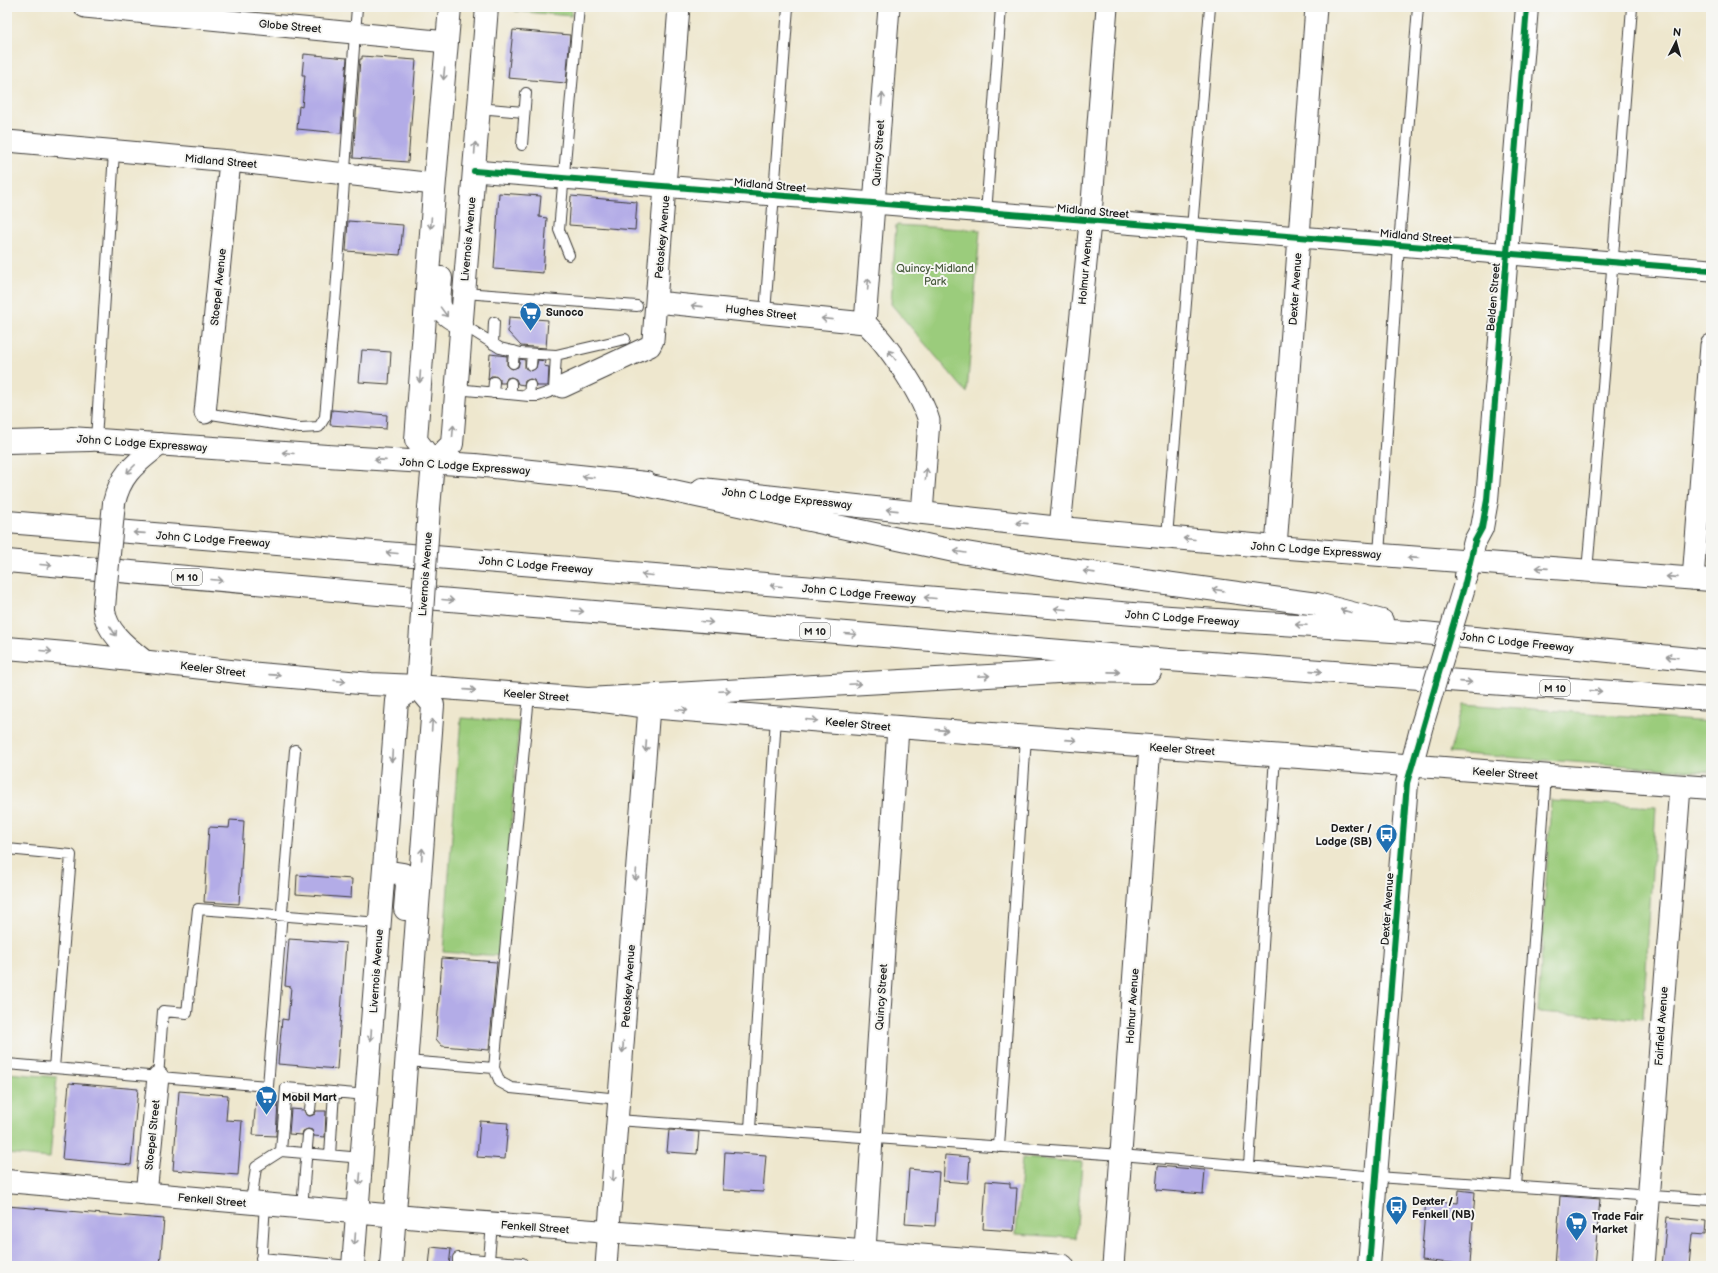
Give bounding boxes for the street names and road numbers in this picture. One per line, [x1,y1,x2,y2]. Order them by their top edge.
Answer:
street label: Globe Street [258,17,322,36]
street label: Quincy Street [870,119,887,187]
street label: Midland Street [184,152,258,171]
street label: Midland Street [733,176,807,195]
street label: Petoskey Avenue [652,194,673,279]
street label: Livernois Avenue [458,196,479,282]
street label: Midland Street [1056,202,1130,221]
street label: Midland Street [1379,227,1453,246]
street label: Holmur Avenue [1076,228,1095,305]
street label: Stoepel Avenue [208,247,229,326]
street label: Dexter Avenue [1286,252,1305,326]
street label: Belden Street [1484,262,1503,332]
street label: Hughes Street [725,302,798,323]
street label: John C Lodge Expressway [76,432,208,455]
street label: John C Lodge Expressway [399,455,531,478]
street label: John C Lodge Expressway [721,485,853,512]
street label: John C Lodge Freeway [156,529,270,550]
street label: Livernois Avenue [416,531,435,617]
street label: John C Lodge Expressway [1250,539,1382,562]
street label: John C Lodge Freeway [479,554,593,577]
road number: M 10 [172,569,202,585]
street label: John C Lodge Freeway [802,582,916,605]
street label: John C Lodge Freeway [1125,608,1239,629]
road number: M 10 [800,623,830,639]
street label: John C Lodge Freeway [1460,630,1574,655]
street label: Keeler Street [179,659,247,680]
road number: M 10 [1540,680,1570,696]
street label: Keeler Street [503,687,570,704]
street label: Keeler Street [825,715,892,734]
street label: Keeler Street [1149,741,1216,758]
street label: Keeler Street [1472,765,1539,782]
street label: Dexter Avenue [1378,872,1397,946]
street label: Livernois Avenue [367,928,386,1014]
street label: Petoskey Avenue [619,943,638,1028]
street label: Quincy Street [873,963,890,1031]
street label: Holmur Avenue [1123,967,1142,1044]
street label: Fairfield Avenue [1652,985,1671,1066]
street label: Stoepel Street [142,1099,163,1171]
street label: Fenkell Street [177,1191,247,1210]
street label: Fenkell Street [500,1219,570,1236]

